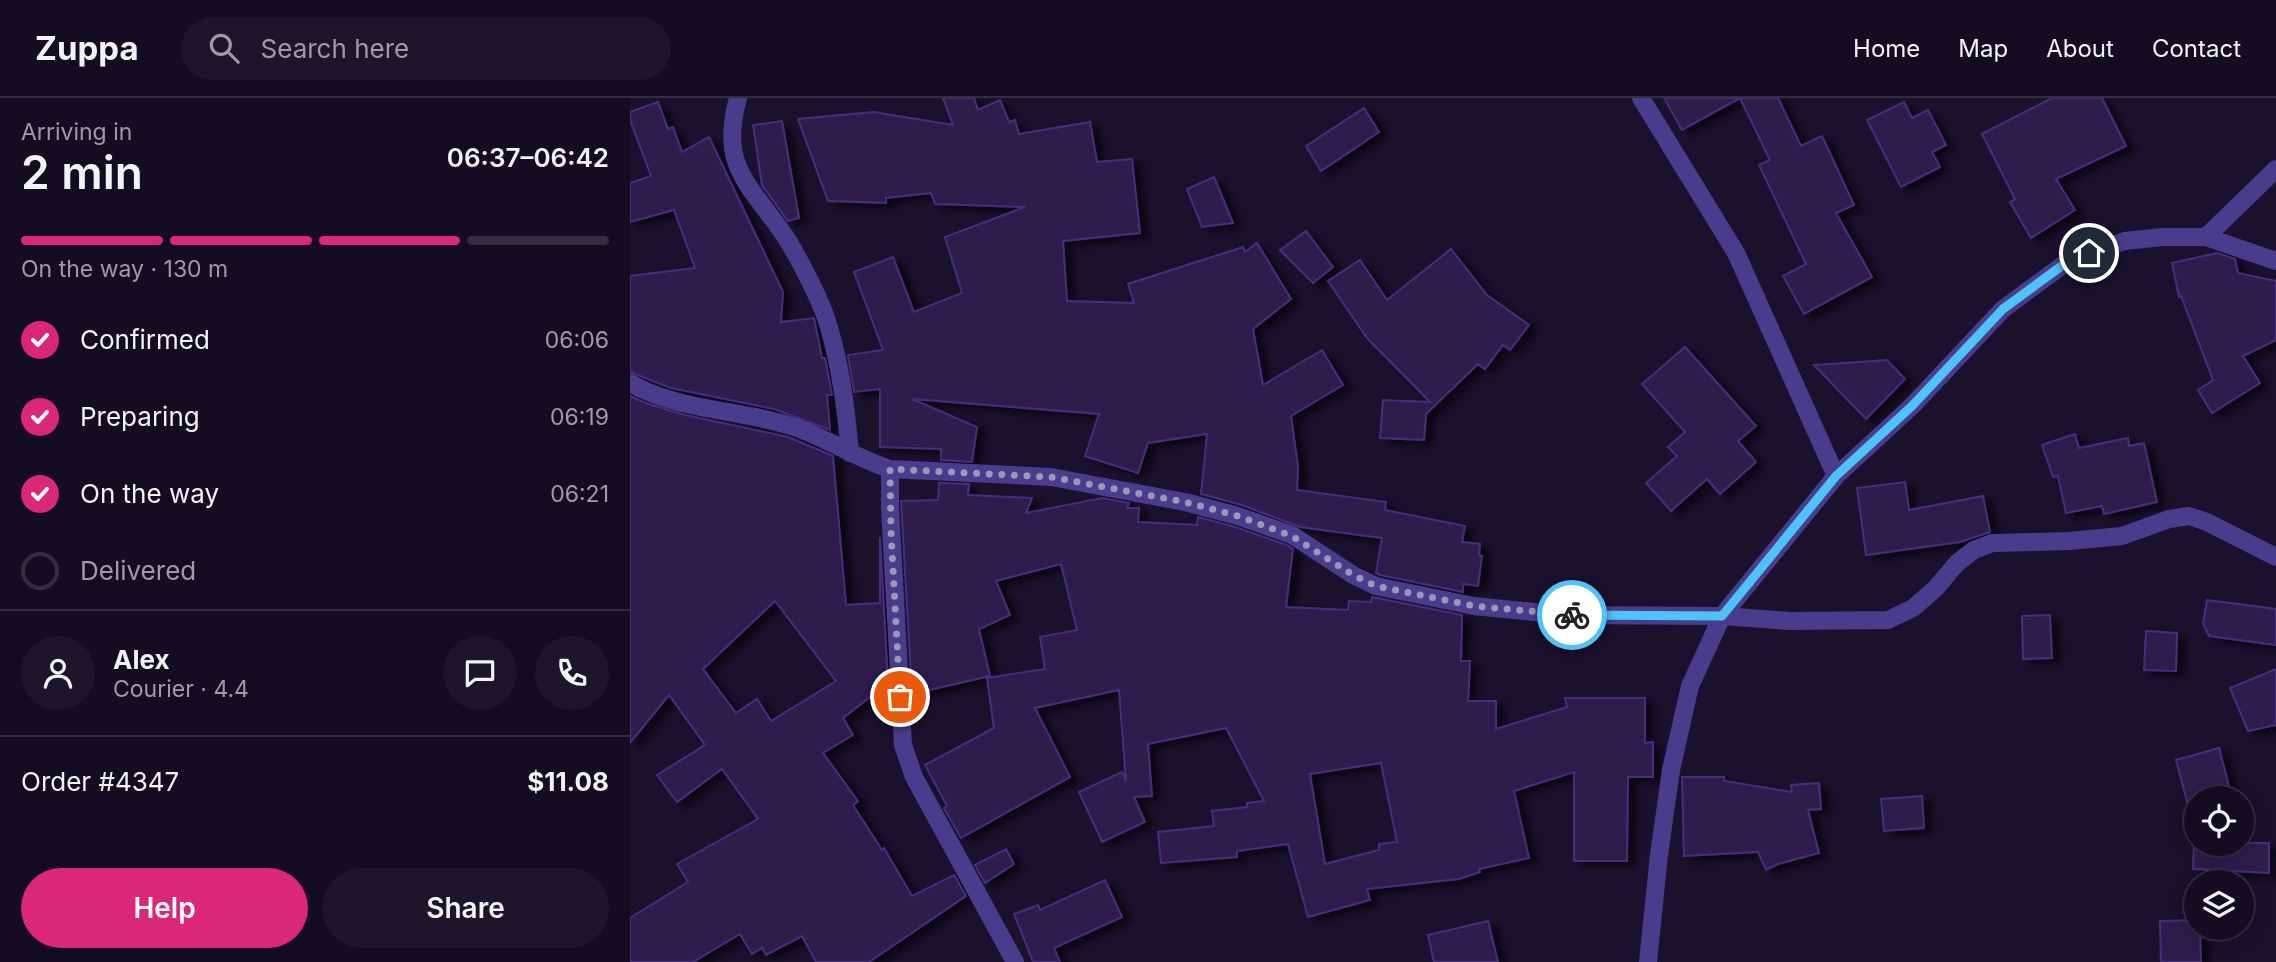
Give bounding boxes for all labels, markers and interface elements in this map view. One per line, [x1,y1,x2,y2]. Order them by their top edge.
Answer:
search box [181,17,671,80]
text: Zuppa [35,28,139,68]
icon: search [205,29,243,67]
text: Search here [261,33,409,64]
text: Home [1853,34,1920,63]
text: Map [1958,34,2008,63]
text: About [2046,34,2114,63]
text: Contact [2152,34,2241,63]
text: Arriving in [21,118,132,146]
text: 06:37–06:42 [447,142,609,173]
text: 2 min [21,144,143,200]
pin [2059,223,2119,283]
icon: home [2070,234,2108,272]
text: On the way · 130 m [21,255,228,283]
icon: check [21,321,59,359]
text: Confirmed [80,324,210,355]
text: 06:06 [545,326,609,354]
icon: check [21,398,59,436]
text: Preparing [80,401,200,432]
text: 06:19 [550,403,609,431]
icon: check [21,475,59,513]
text: On the way [80,478,219,509]
text: 06:21 [550,480,609,508]
text: Delivered [80,555,196,586]
courier [1537,580,1607,650]
icon: bike [1553,596,1591,634]
button: person [21,636,95,710]
button: chat [443,636,517,710]
button: phone [535,636,609,710]
text: Alex [113,644,170,675]
pin [870,667,930,727]
text: Courier · 4.4 [113,675,249,703]
icon: bag [881,678,919,716]
text: Order #4347 [21,766,179,797]
text: $11.08 [527,766,609,797]
map controls [2184,786,2254,940]
button: locate [2184,786,2254,856]
button: Help [21,868,308,948]
button: Share [322,868,609,948]
button: layers [2184,870,2254,940]

